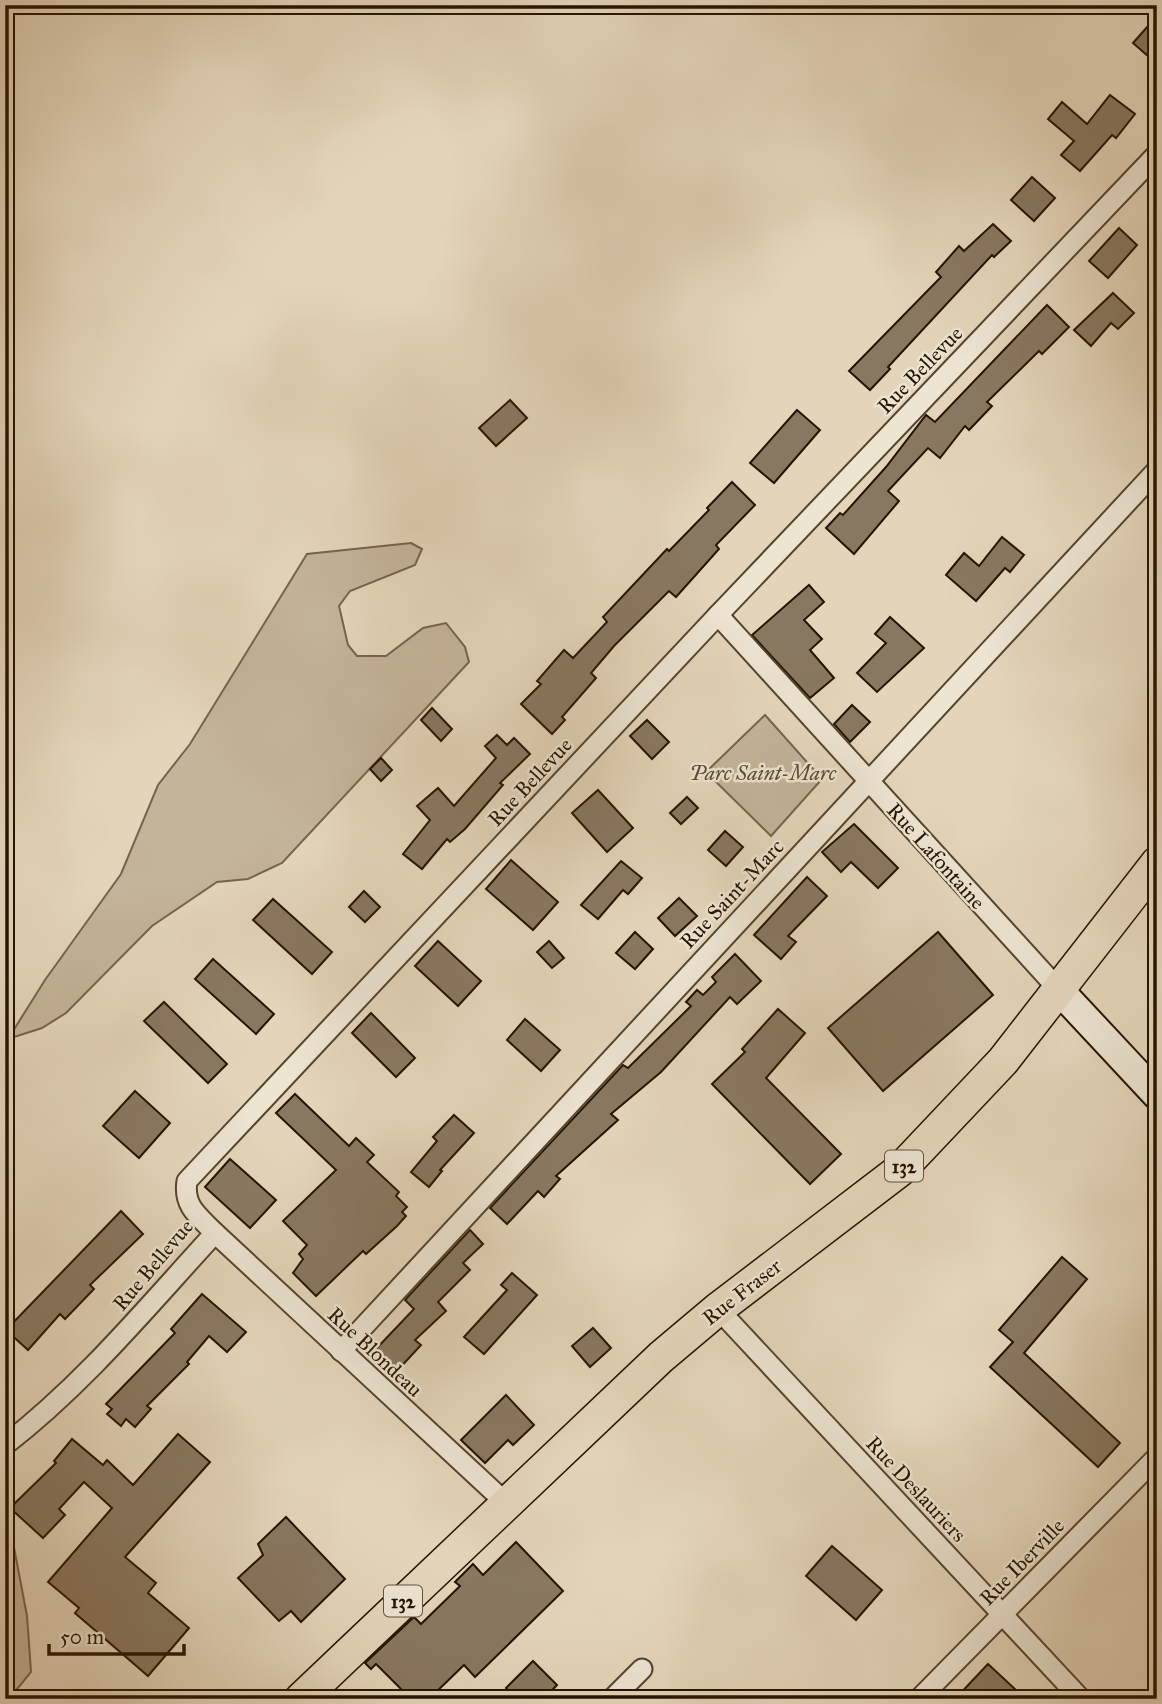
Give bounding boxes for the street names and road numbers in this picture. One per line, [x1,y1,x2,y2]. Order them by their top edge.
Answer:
street label: Rue Bellevue [872,321,968,419]
street label: Rue Bellevue [482,732,578,832]
street label: Rue Lafontaine [881,797,991,915]
street label: Rue Saint-Marc [675,834,789,954]
road number: 132 [885,1150,923,1182]
street label: Rue Bellevue [107,1214,199,1316]
street label: Rue Fraser [697,1253,787,1331]
street label: Rue Blondeau [322,1302,428,1402]
street label: Rue Deslauriers [860,1431,972,1547]
street label: Rue Iberville [974,1513,1070,1611]
road number: 132 [384,1586,422,1616]

